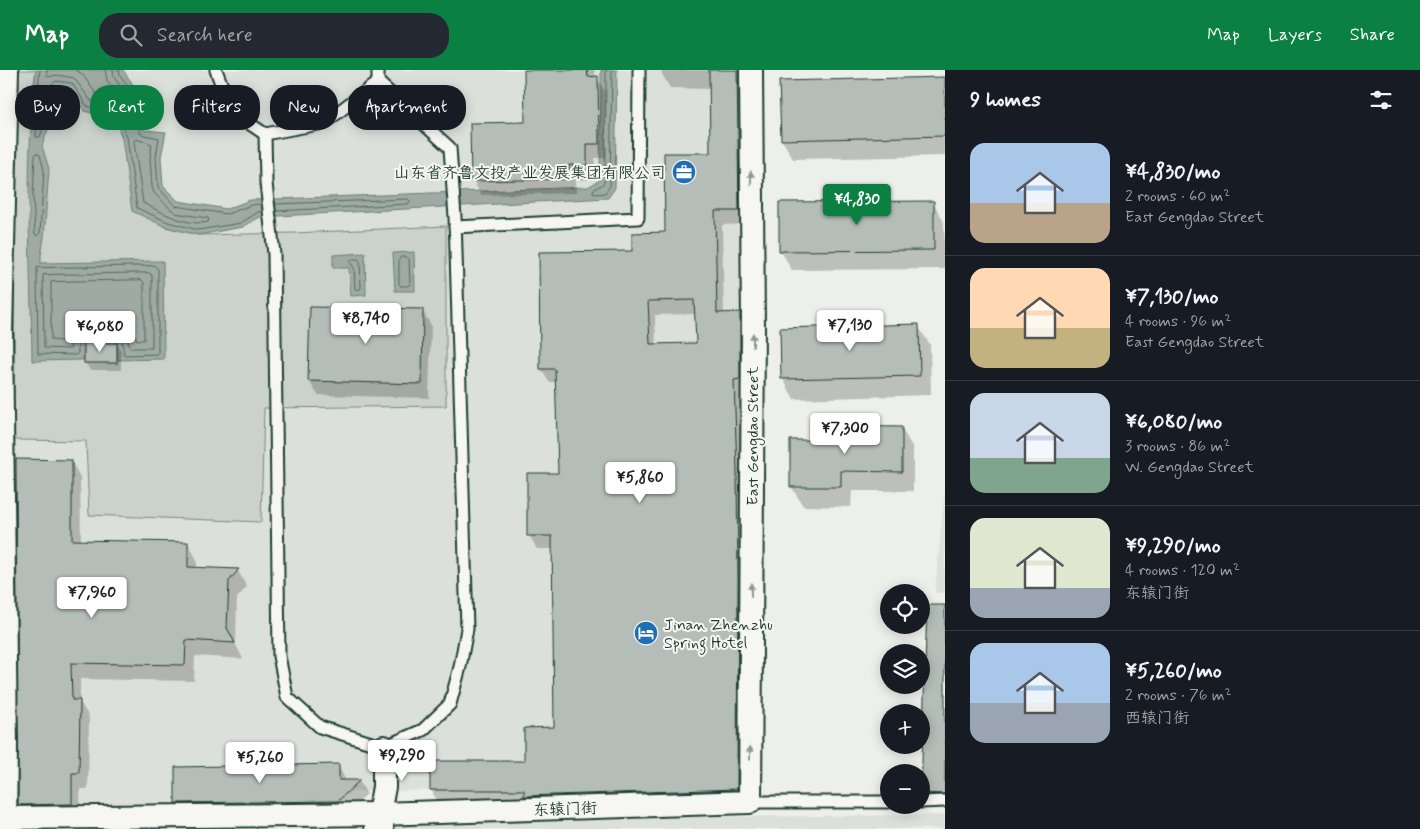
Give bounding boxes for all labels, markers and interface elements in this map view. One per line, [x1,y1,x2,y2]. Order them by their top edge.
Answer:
search box [99,13,449,58]
text: Map [25,20,69,51]
icon: search [117,21,145,49]
text: Search here [157,23,253,48]
text: Map [1207,23,1240,47]
text: Layers [1268,23,1322,47]
text: Share [1350,23,1395,47]
chip: Buy [15,85,80,130]
chip: Rent [90,85,164,130]
chip: Filters [174,85,260,130]
chip: New [270,85,338,130]
chip: Apartment [348,85,466,130]
text: 9 homes [970,86,1041,114]
icon: filters [1367,86,1395,114]
text: ¥4,830/mo [1125,158,1221,186]
office icon: 山东省齐鲁文投产业发展集团有限公司 [671,159,697,185]
place label: 山东省齐鲁文投产业发展集团有限公司 [394,163,666,184]
icon: home [1010,163,1070,223]
one-way arrow [747,170,755,186]
pin: ¥4,830 [816,184,898,226]
text: 2 rooms · 60 m² [1125,186,1230,207]
text: ¥4,830 [834,189,880,210]
text: East Gengdao Street [1125,207,1264,228]
text: ¥7,130/mo [1125,283,1219,311]
icon: home [1010,288,1070,348]
pin: ¥8,740 [325,302,407,345]
text: ¥8,740 [342,308,390,329]
pin: ¥6,080 [59,310,141,353]
pin: ¥7,130 [809,310,891,352]
text: 4 rooms · 96 m² [1125,311,1231,332]
text: ¥7,130 [828,315,872,336]
text: ¥6,080 [76,316,124,337]
one-way arrow [749,332,757,348]
text: East Gengdao Street [1125,332,1264,353]
street label: East Gengdao Street [743,366,765,506]
text: ¥6,080/mo [1125,408,1222,436]
pin: ¥7,300 [804,412,886,455]
icon: home [1010,413,1070,473]
text: ¥7,300 [821,418,869,439]
text: 3 rooms · 86 m² [1125,436,1230,457]
text: W. Gengdao Street [1125,457,1254,478]
pin: ¥5,860 [599,462,681,504]
text: ¥5,860 [616,467,664,488]
text: ¥9,290/mo [1125,532,1221,560]
icon: home [1010,538,1070,598]
text: 4 rooms · 120 m² [1125,560,1240,581]
pin: ¥7,960 [51,576,133,619]
text: ¥7,960 [68,582,116,603]
one-way arrow [747,582,755,598]
text: 东辕门街 [1125,583,1189,604]
map controls [880,584,930,814]
button: locate [880,584,930,634]
place label: Jinan Zhenzhu Spring Hotel [664,615,773,655]
hotel icon: Jinan Zhenzhu Spring Hotel [633,620,659,646]
button: layers [880,644,930,694]
text: ¥5,260/mo [1125,657,1222,685]
icon: home [1010,663,1070,723]
text: 2 rooms · 76 m² [1125,685,1232,706]
button: + [880,704,930,754]
text: 西辕门街 [1125,708,1189,729]
pin: ¥9,290 [361,740,443,782]
pin: ¥5,260 [219,742,301,784]
text: ¥9,290 [379,745,425,766]
one-way arrow [746,745,754,761]
text: ¥5,260 [236,747,284,768]
button: − [880,764,930,814]
street label: 东辕门街 [533,798,597,821]

